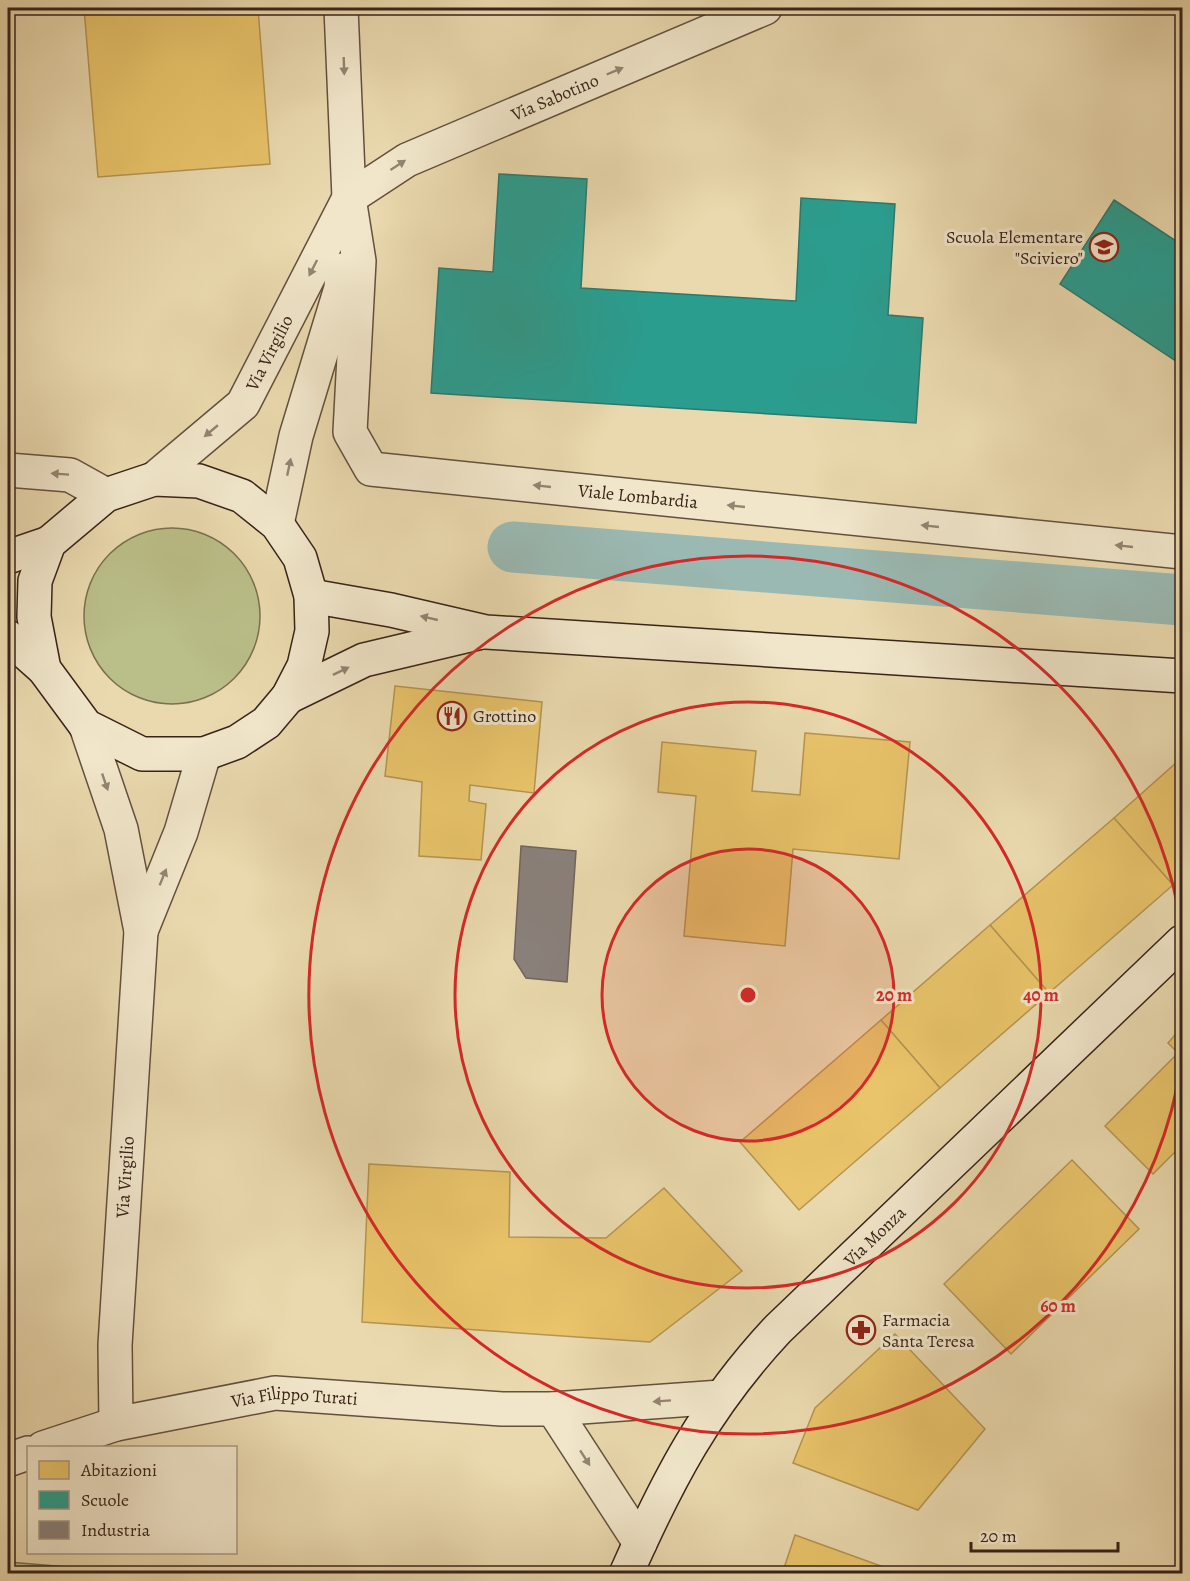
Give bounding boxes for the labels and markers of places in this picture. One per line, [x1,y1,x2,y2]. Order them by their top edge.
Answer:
place label: Scuola Elementare "Sciviero" [946,225,1083,270]
school or university icon: Scuola Elementare "Sciviero" [1088,231,1120,263]
restaurant icon: Grottino [436,700,468,732]
place label: Grottino [473,704,536,728]
centre of rings [738,985,758,1005]
place label: Farmacia Santa Teresa [882,1308,975,1353]
pharmacy icon: Farmacia Santa Teresa [845,1314,877,1346]

